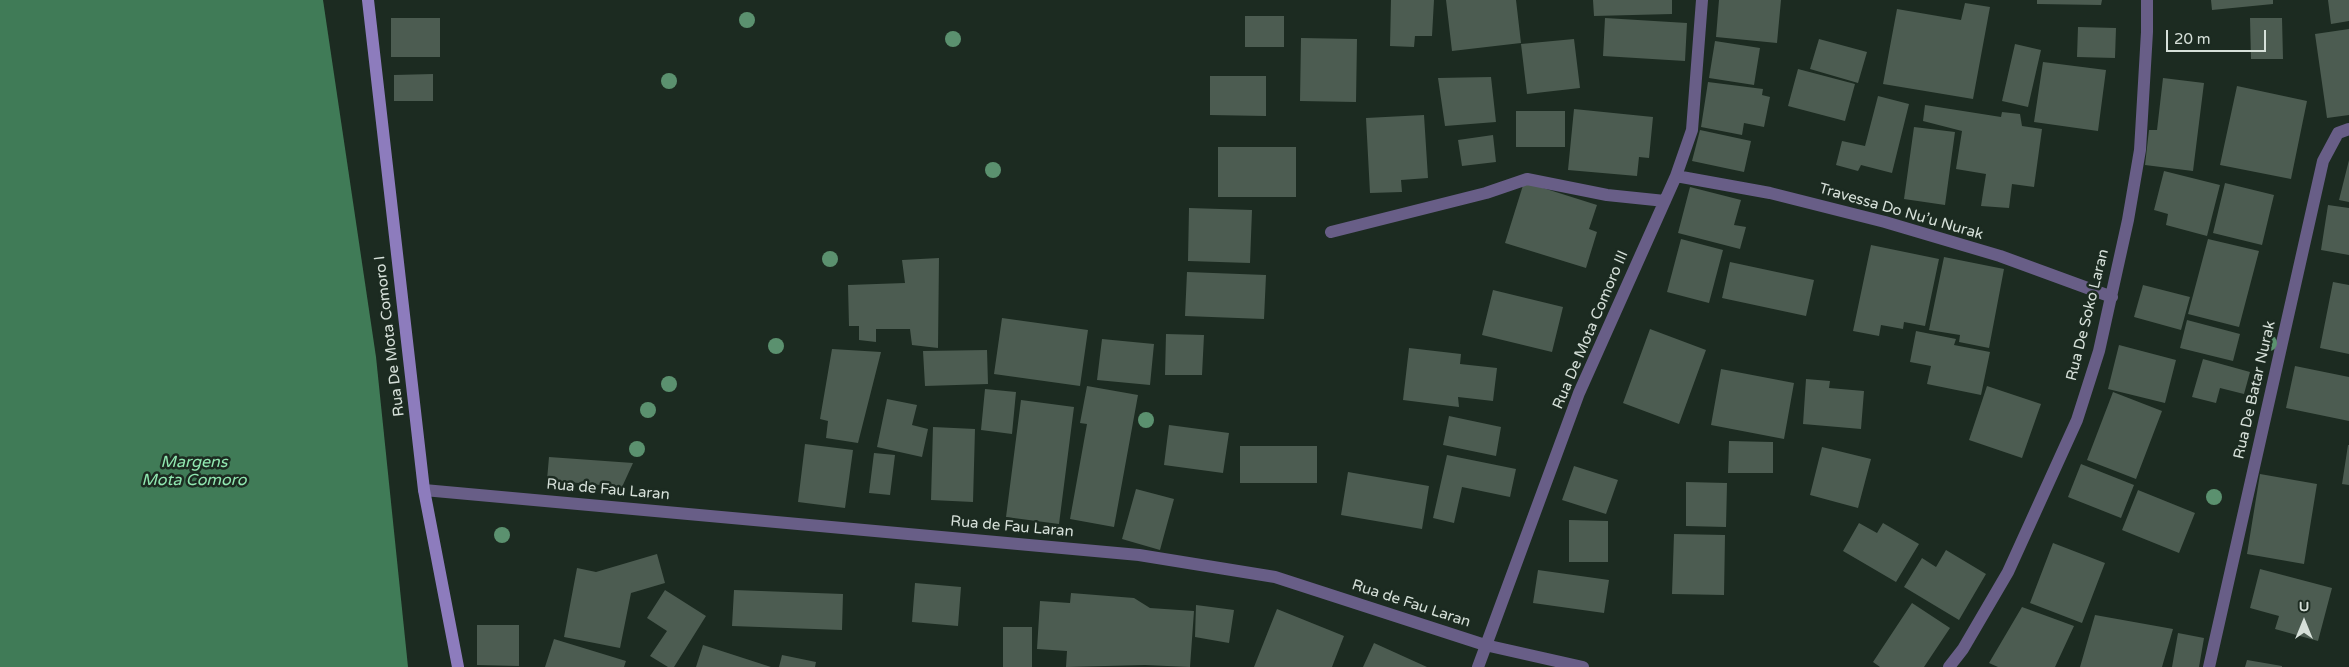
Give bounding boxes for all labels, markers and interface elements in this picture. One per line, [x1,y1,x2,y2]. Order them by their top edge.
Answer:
scale bar [2169,20,2269,52]
text: 20 m [2174,30,2211,48]
street label: Travessa Do Nu’u Nurak [1817,180,1985,244]
street label: Rua De Soko Laran [2063,247,2113,383]
street label: Rua De Mota Comoro III [1549,248,1633,412]
street label: Rua De Mota Comoro I [371,255,409,417]
street label: Rua De Batar Nurak [2230,319,2280,461]
water label: Margens Mota Comoro [142,453,246,491]
street label: Rua de Fau Laran [546,476,670,504]
street label: Rua de Fau Laran [950,513,1074,541]
street label: Rua de Fau Laran [1349,576,1473,632]
north arrow [2279,597,2329,647]
text: U [2299,598,2309,615]

